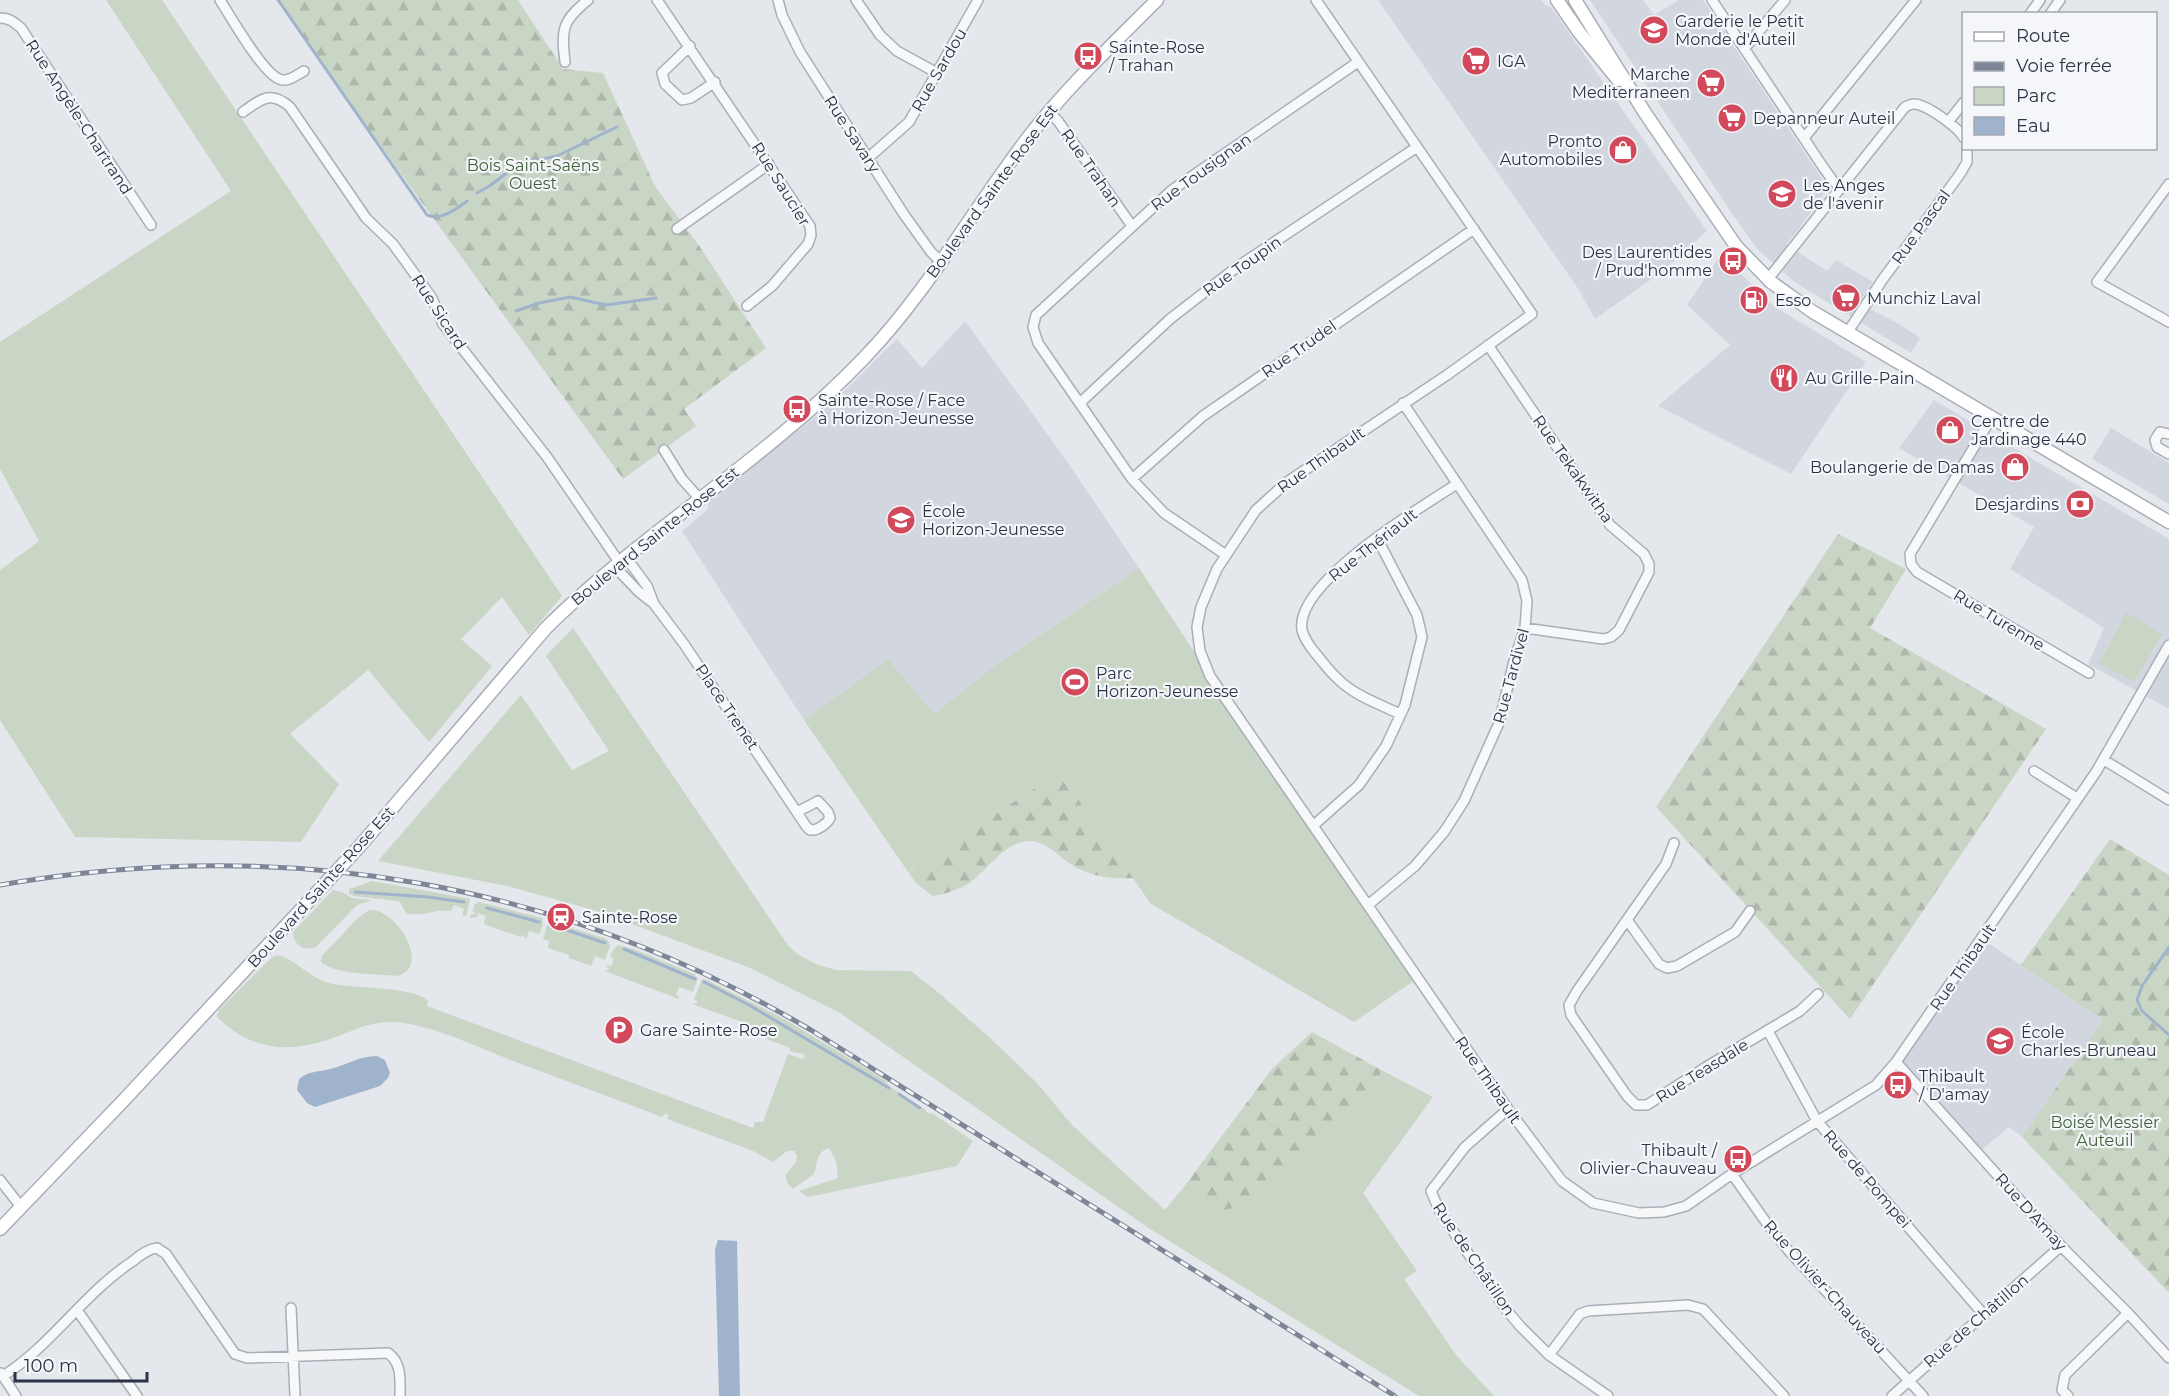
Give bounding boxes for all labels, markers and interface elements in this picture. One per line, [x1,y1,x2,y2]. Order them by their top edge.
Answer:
place label: Garderie le Petit Monde d'Auteil [1675,12,1805,49]
legend [1962,12,2157,150]
school or university icon: Garderie le Petit Monde d'Auteil [1638,14,1670,46]
street label: Rue Sardou [907,25,971,115]
text: Route [2016,25,2070,47]
street label: Rue Angèle-Chartrand [22,36,136,198]
place label: Sainte-Rose / Trahan [1108,38,1205,75]
bus stop icon: Sainte-Rose / Trahan [1072,40,1104,72]
supermarket icon: IGA [1460,45,1492,77]
place label: IGA [1497,52,1526,71]
text: Voie ferrée [2016,55,2112,77]
place label: Marche Mediterraneen [1572,65,1690,102]
supermarket icon: Marche Mediterraneen [1695,67,1727,99]
text: Parc [2016,85,2056,107]
street label: Rue Savary [820,92,884,176]
street label: Boulevard Sainte-Rose Est [922,100,1062,282]
supermarket icon: Depanneur Auteil [1716,102,1748,134]
place label: Depanneur Auteil [1753,109,1895,128]
text: Eau [2016,115,2051,137]
street label: Rue Trahan [1057,125,1125,211]
street label: Rue Tousignan [1147,129,1255,215]
place label: Pronto Automobiles [1500,132,1602,169]
shop icon: Pronto Automobiles [1607,134,1639,166]
street label: Rue Saucier [748,138,814,230]
park label: Bois Saint-Saëns Ouest [467,156,599,193]
place label: Les Anges de l'avenir [1803,176,1885,213]
school or university icon: Les Anges de l'avenir [1766,178,1798,210]
street label: Rue Pascal [1888,186,1954,268]
street label: Rue Toupin [1199,232,1285,300]
place label: Des Laurentides / Prud'homme [1582,243,1712,280]
bus stop icon: Des Laurentides / Prud'homme [1717,245,1749,277]
street label: Rue Sicard [408,271,470,353]
supermarket icon: Munchiz Laval [1830,282,1862,314]
fuel station icon: Esso [1738,284,1770,316]
place label: Munchiz Laval [1867,289,1981,308]
place label: Esso [1775,291,1811,310]
street label: Rue Trudel [1258,316,1340,382]
restaurant icon: Au Grille-Pain [1768,362,1800,394]
place label: Au Grille-Pain [1805,369,1915,388]
place label: Sainte-Rose / Face à Horizon-Jeunesse [818,391,974,428]
bus stop icon: Sainte-Rose / Face à Horizon-Jeunesse [781,393,813,425]
street label: Rue Tekakwitha [1529,411,1617,527]
place label: Centre de Jardinage 440 [1970,412,2087,449]
shop icon: Centre de Jardinage 440 [1934,414,1966,446]
street label: Rue Thibault [1274,423,1369,497]
shop icon: Boulangerie de Damas [1999,451,2031,483]
place label: Boulangerie de Damas [1810,458,1994,477]
street label: Boulevard Sainte-Rose Est [567,462,743,610]
bank icon: Desjardins [2064,488,2096,520]
place label: Desjardins [1974,495,2059,514]
place label: École Horizon-Jeunesse [922,502,1065,539]
school or university icon: École Horizon-Jeunesse [885,504,917,536]
street label: Rue Thériault [1325,504,1422,586]
street label: Rue Turenne [1950,585,2048,655]
street label: Rue Tardivel [1489,626,1533,726]
street label: Place Trenet [691,660,763,754]
place label: Parc Horizon-Jeunesse [1096,664,1239,701]
sports icon: Parc Horizon-Jeunesse [1059,666,1091,698]
street label: Boulevard Sainte-Rose Est [244,802,399,972]
station icon: Sainte-Rose [545,901,577,933]
place label: Sainte-Rose [582,908,678,927]
street label: Rue Thibault [1926,919,2000,1014]
parking icon: Gare Sainte-Rose [603,1014,635,1046]
place label: Gare Sainte-Rose [640,1021,777,1040]
place label: École Charles-Bruneau [2021,1023,2156,1060]
school or university icon: École Charles-Bruneau [1984,1025,2016,1057]
street label: Rue Thibault [1451,1033,1525,1128]
street label: Rue Teasdale [1652,1035,1752,1107]
place label: Thibault / D'amay [1918,1067,1989,1104]
bus stop icon: Thibault / D'amay [1882,1069,1914,1101]
park label: Boisé Messier Auteuil [2050,1113,2160,1150]
street label: Rue de Pompei [1819,1126,1915,1232]
place label: Thibault / Olivier-Chauveau [1579,1141,1718,1178]
bus stop icon: Thibault / Olivier-Chauveau [1722,1143,1754,1175]
street label: Rue D'Amay [1991,1169,2071,1255]
street label: Rue de Châtillon [1429,1199,1519,1319]
street label: Rue Olivier-Chauveau [1760,1216,1890,1358]
street label: Rue de Châtillon [1920,1270,2032,1372]
scale bar [15,1345,147,1383]
text: 100 m [24,1355,78,1377]

